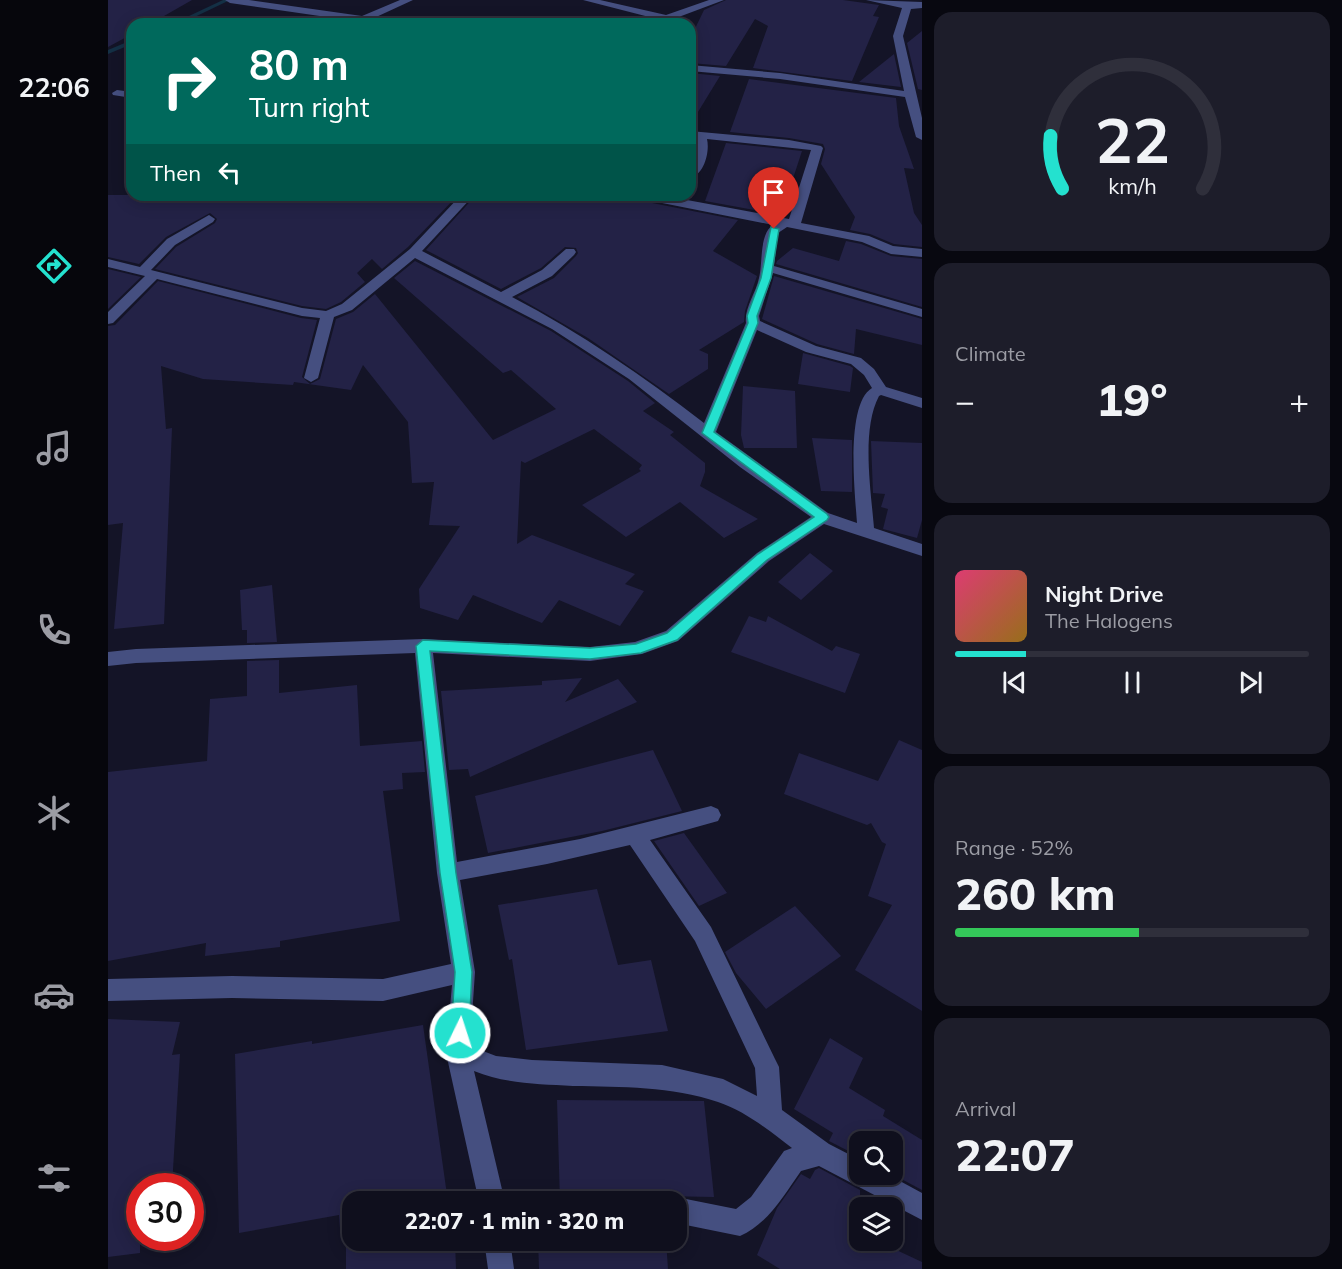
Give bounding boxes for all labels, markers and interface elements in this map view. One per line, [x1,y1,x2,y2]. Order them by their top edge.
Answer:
text: 80 m [249,38,349,91]
icon: right [150,42,228,120]
text: 22:06 [18,70,90,104]
text: Turn right [249,90,369,124]
text: 22 [1095,100,1169,179]
icon: left [213,156,246,189]
text: Then [150,159,201,187]
pin [748,167,799,229]
text: km/h [1108,172,1156,199]
icon: arrive [757,176,790,209]
icon: directions [33,245,75,287]
text: Climate [955,341,1026,366]
text: 19° [1096,371,1168,427]
text: − [955,380,975,421]
text: + [1289,380,1309,421]
icon: music [33,427,75,469]
text: Night Drive [1045,580,1164,608]
text: The Halogens [1045,608,1173,633]
icon: phone [33,609,75,651]
icon: previous [998,666,1031,699]
icon: pause [1116,666,1149,699]
icon: next [1234,666,1267,699]
icon: climate [33,792,75,834]
text: Range · 52% [955,835,1073,860]
text: 260 km [955,865,1116,921]
icon: car [33,974,75,1016]
position arrow [428,1001,492,1065]
text: Arrival [955,1096,1016,1121]
text: 22:07 [955,1126,1075,1182]
map controls [849,1131,903,1251]
button: search [849,1131,903,1185]
icon: filters [33,1157,75,1199]
speed limit sign: 30 [126,1173,204,1251]
button: layers [849,1197,903,1251]
text: 22:07 · 1 min · 320 m [405,1207,624,1235]

